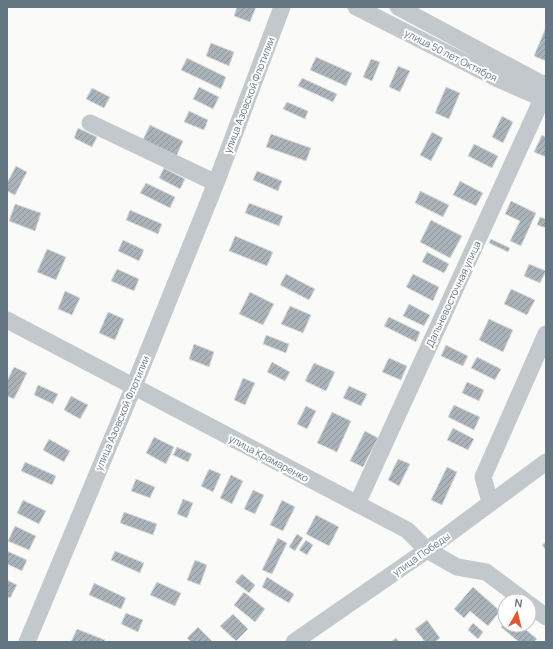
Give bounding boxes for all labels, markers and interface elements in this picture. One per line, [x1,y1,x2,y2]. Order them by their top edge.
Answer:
street label: улица 50 лет Октября [402,25,500,85]
street label: улица Азовской Флотилии [220,35,278,155]
street label: Дальневосточная улица [422,239,484,349]
street label: улица Азовской Флотилии [91,353,153,473]
street label: улица Крамаренко [227,431,311,485]
street label: улица Победы [389,529,453,579]
north arrow [497,593,537,633]
text: N [514,595,524,611]

